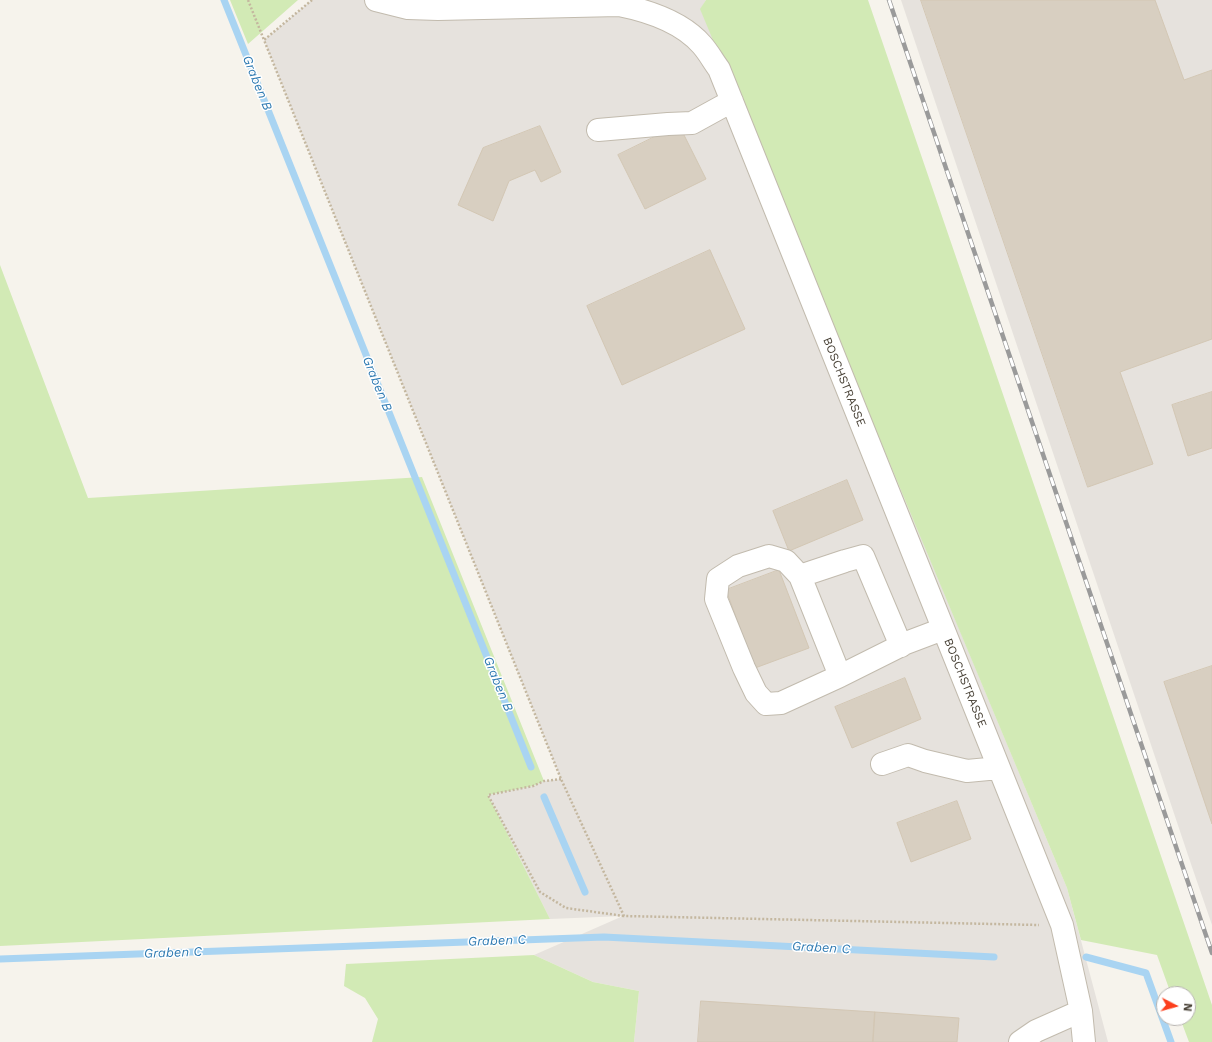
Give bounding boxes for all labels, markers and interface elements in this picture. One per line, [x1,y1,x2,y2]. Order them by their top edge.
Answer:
water label: Graben B [239,53,275,113]
street label: BOSCHSTRASSE [820,335,868,429]
water label: Graben B [359,354,395,414]
street label: BOSCHSTRASSE [941,636,989,730]
water label: Graben B [480,654,516,714]
water label: Graben C [468,932,526,950]
water label: Graben C [791,939,851,957]
water label: Graben C [144,944,202,962]
north arrow [1156,986,1196,1026]
text: N [1181,1002,1194,1012]

